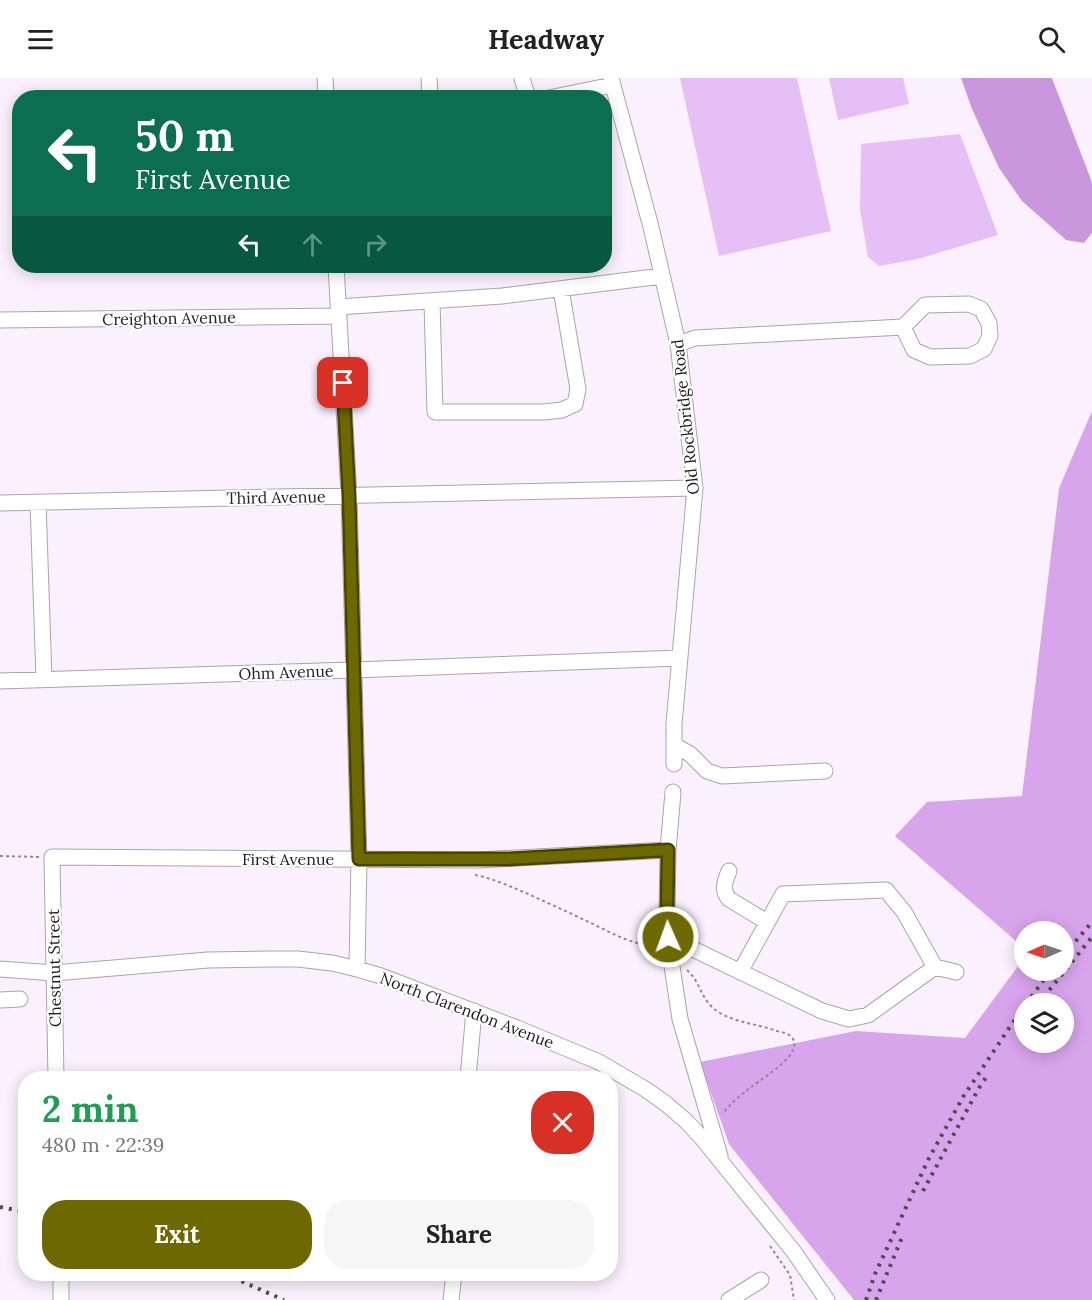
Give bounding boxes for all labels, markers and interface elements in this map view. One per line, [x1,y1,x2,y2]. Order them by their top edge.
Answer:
text: Headway [488,22,604,56]
icon: menu [24,23,57,56]
icon: search [1035,23,1068,56]
text: 50 m [135,109,234,163]
icon: left [36,114,114,192]
text: First Avenue [135,162,291,196]
icon: left [233,228,266,261]
icon: ahead [296,228,329,261]
icon: right [359,228,392,261]
street label: Creighton Avenue [102,307,236,329]
street label: Old Rockbridge Road [667,338,703,496]
pin [317,357,368,408]
icon: arrive [326,366,359,399]
street label: Third Avenue [226,486,326,508]
street label: Ohm Avenue [238,660,334,684]
street label: First Avenue [242,849,334,869]
position arrow [636,905,700,969]
street label: Chestnut Street [43,908,65,1027]
north arrow [1014,921,1074,981]
map controls [1014,921,1074,1053]
street label: North Clarendon Avenue [377,968,557,1053]
button: layers [1014,993,1074,1053]
text: 2 min [42,1086,139,1132]
button: close [531,1091,594,1154]
text: 480 m · 22:39 [42,1132,164,1157]
button: Exit [42,1200,312,1269]
button: Share [324,1200,594,1269]

